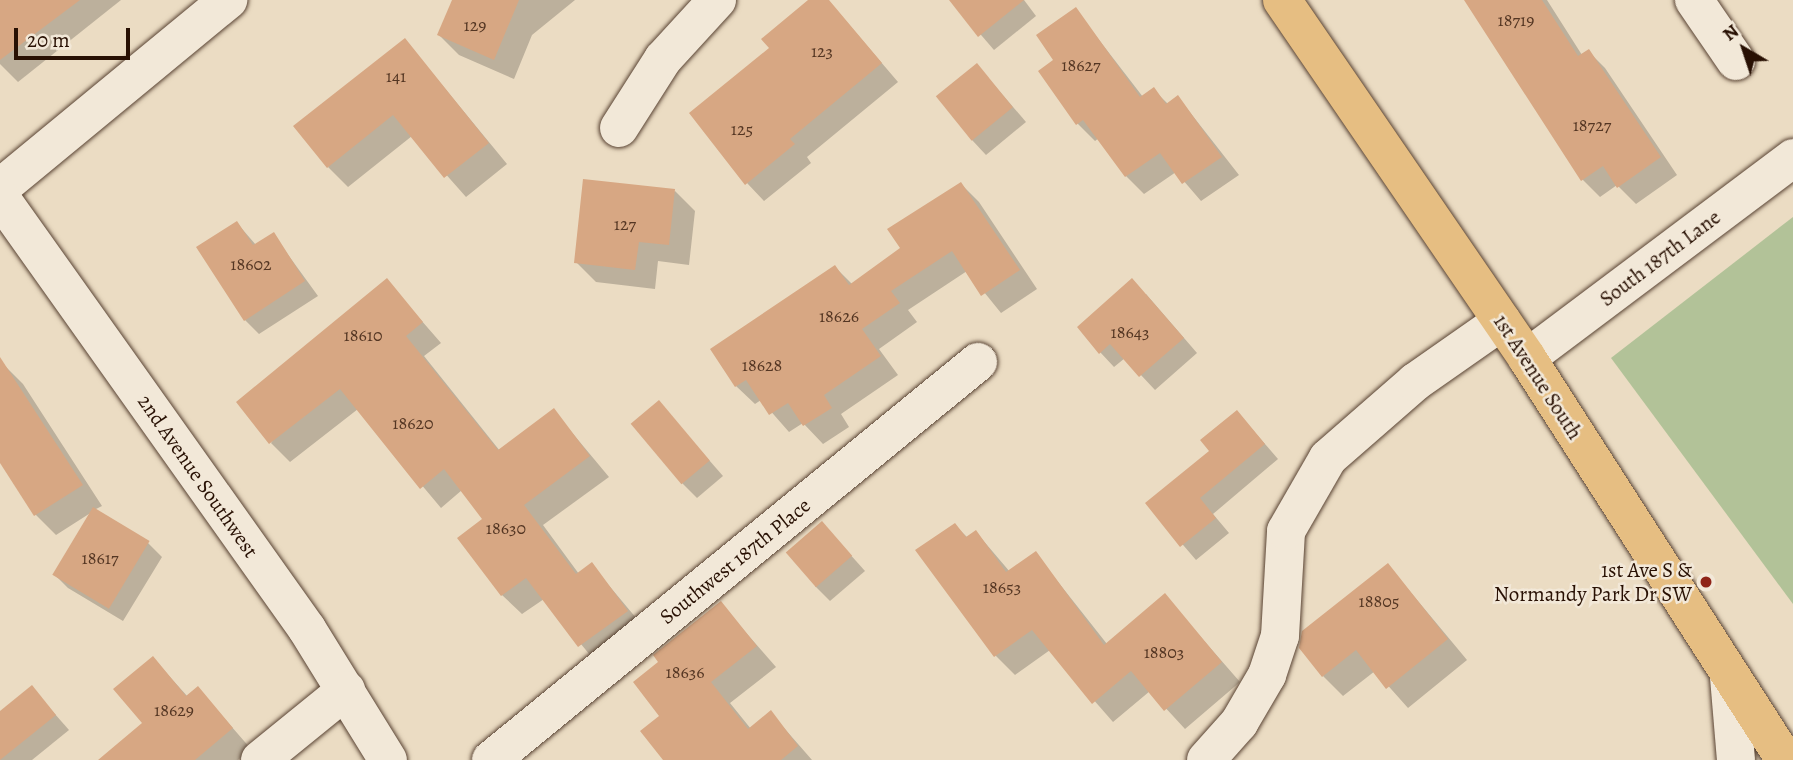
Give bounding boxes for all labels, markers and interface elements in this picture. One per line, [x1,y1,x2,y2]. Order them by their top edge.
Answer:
house number: 18719 [1498,9,1534,31]
scale bar [18,14,133,58]
house number: 129 [464,14,486,36]
north arrow [1709,14,1779,84]
text: N [1717,18,1744,47]
text: 20 m [27,26,70,54]
house number: 123 [811,40,833,62]
house number: 18627 [1061,54,1101,76]
house number: 141 [386,65,406,87]
house number: 18727 [1573,114,1611,136]
house number: 125 [731,118,753,140]
street label: South 187th Lane [1595,204,1725,312]
house number: 127 [614,213,636,235]
house number: 18602 [230,253,272,275]
house number: 18626 [819,305,859,327]
street label: 1st Avenue South [1488,310,1588,444]
house number: 18643 [1111,321,1149,343]
house number: 18610 [344,324,382,346]
house number: 18628 [742,354,782,376]
street label: 2nd Avenue Southwest [132,390,264,562]
house number: 18620 [392,412,434,434]
street label: Southwest 187th Place [655,492,815,630]
house number: 18630 [486,517,526,539]
house number: 18617 [82,547,118,569]
place label: 1st Ave S & Normandy Park Dr SW [1494,557,1692,607]
marker: 1st Ave S & Normandy Park Dr SW [1698,574,1714,590]
house number: 18653 [983,576,1021,598]
house number: 18805 [1359,590,1399,612]
house number: 18803 [1144,641,1184,663]
house number: 18636 [665,661,705,683]
house number: 18629 [154,699,194,721]

